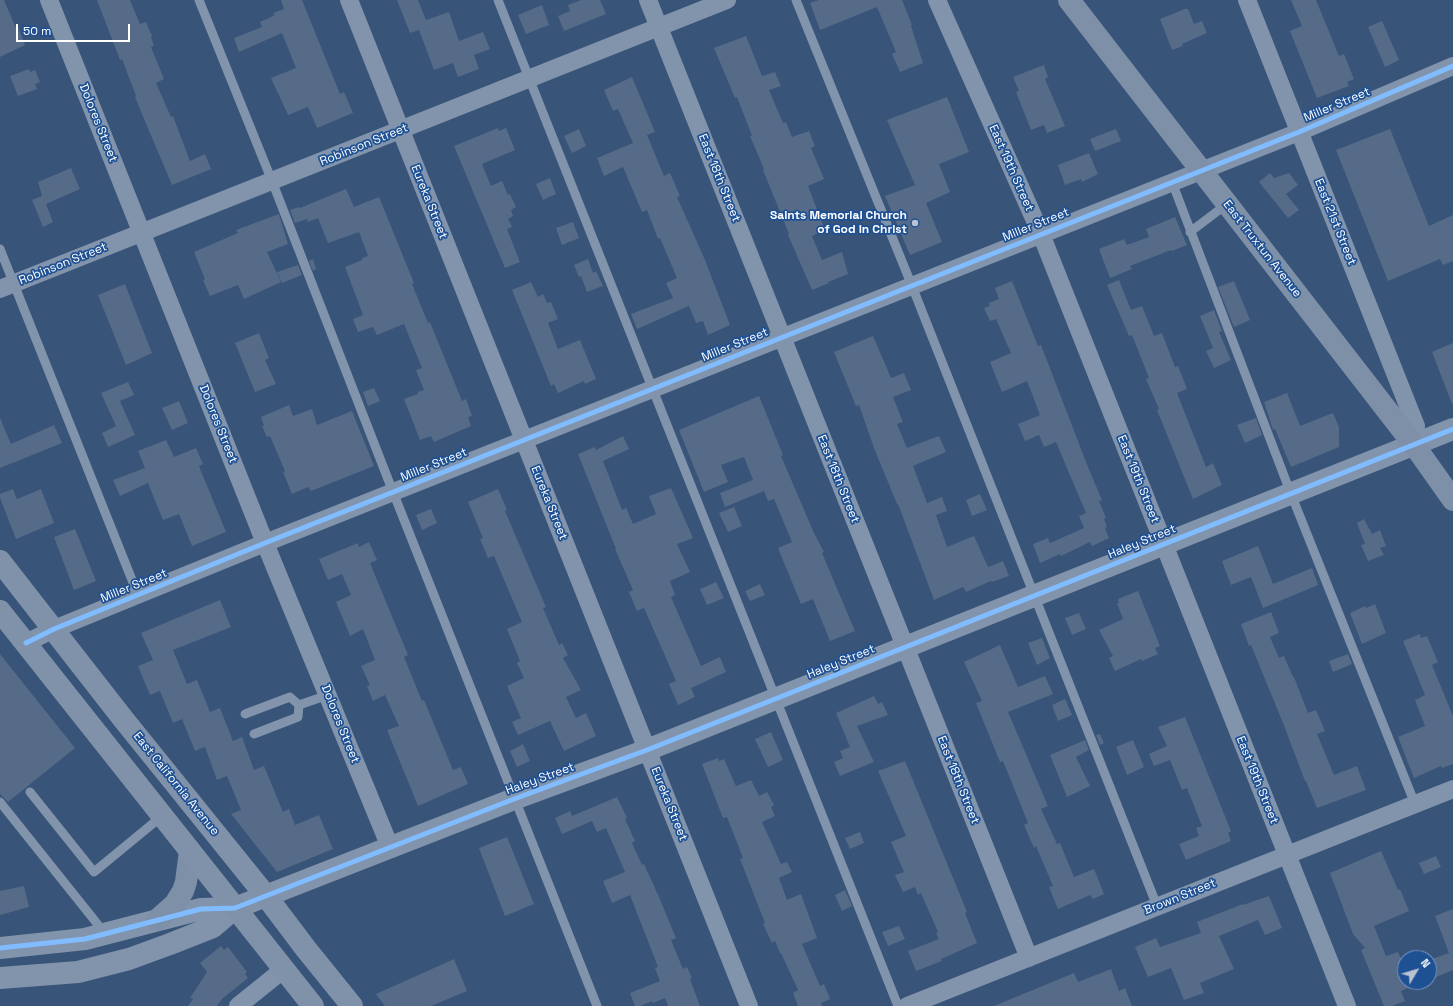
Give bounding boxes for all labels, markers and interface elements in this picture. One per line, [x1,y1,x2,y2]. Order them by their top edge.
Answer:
scale bar [18,16,132,42]
text: 50 m [23,23,51,39]
street label: Dolores Street [76,82,120,164]
street label: Miller Street [1302,85,1372,125]
street label: Robinson Street [318,121,410,169]
street label: East 19th Street [985,122,1037,214]
street label: East 18th Street [695,132,743,224]
street label: Eureka Street [408,163,450,241]
street label: East 21st Street [1311,177,1359,267]
street label: East Truxtun Avenue [1220,198,1304,300]
street label: Miller Street [1001,205,1071,245]
place label: Saints Memorial Church of God in Christ [770,209,907,237]
marker: Saints Memorial Church of God in Christ [910,218,920,228]
street label: Robinson Street [17,240,109,288]
street label: Miller Street [700,325,770,365]
street label: Dolores Street [196,383,240,465]
street label: East 18th Street [814,433,862,525]
street label: East 19th Street [1114,433,1162,525]
street label: Miller Street [399,445,469,485]
street label: Eureka Street [528,464,570,542]
street label: Haley Street [1106,522,1178,562]
street label: Miller Street [99,566,169,606]
street label: Haley Street [805,642,877,682]
street label: Dolores Street [318,683,362,765]
street label: East California Avenue [130,730,222,838]
street label: East 18th Street [934,734,982,826]
street label: East 19th Street [1233,734,1281,826]
street label: Haley Street [504,760,576,798]
street label: Eureka Street [648,765,690,843]
street label: Brown Street [1142,876,1218,918]
north arrow [1397,950,1437,990]
text: N [1418,956,1433,970]

